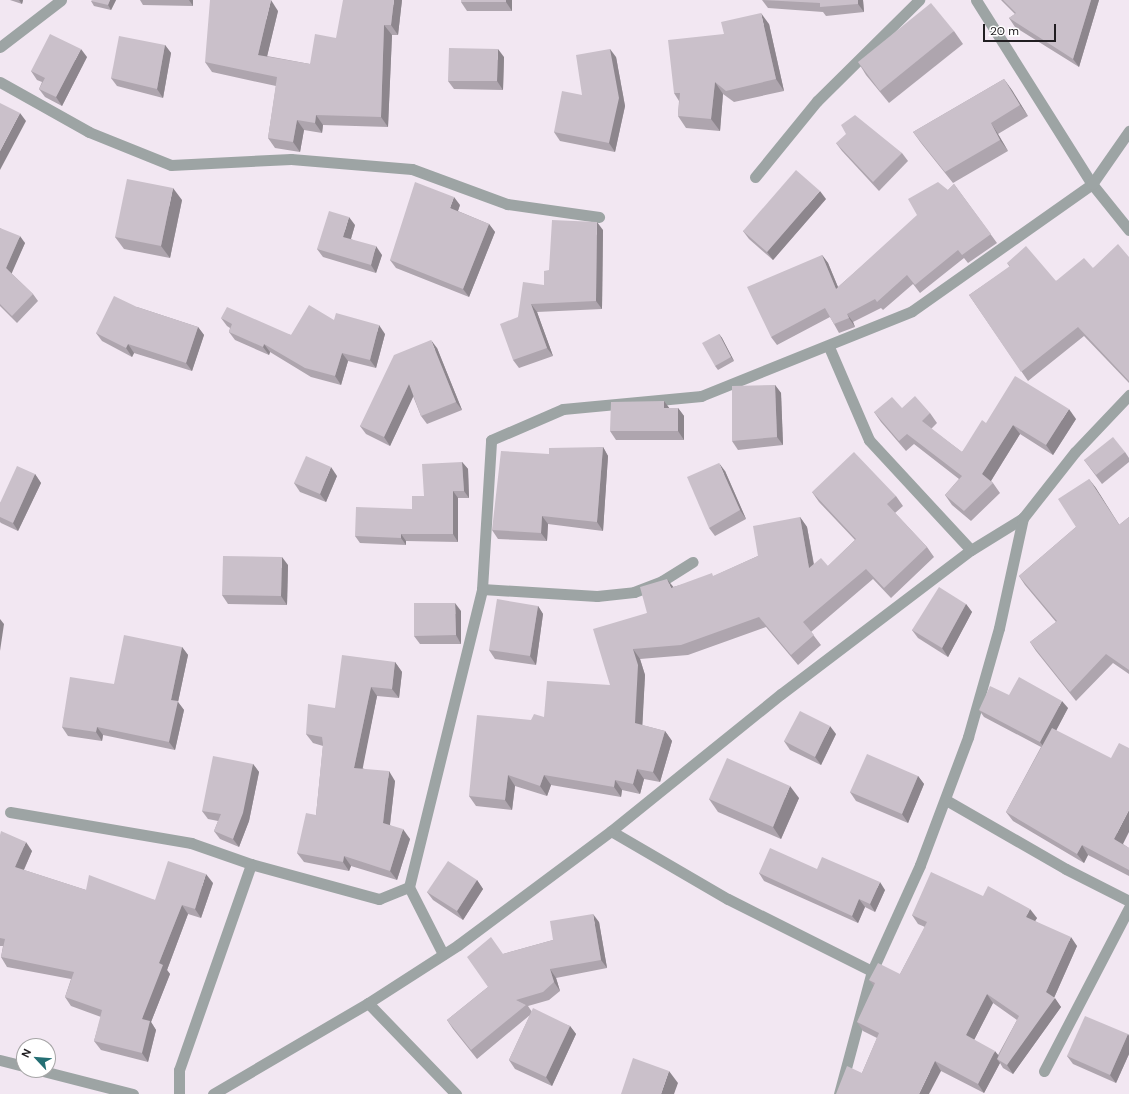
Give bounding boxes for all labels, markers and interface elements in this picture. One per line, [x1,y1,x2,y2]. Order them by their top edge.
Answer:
scale bar [985,16,1058,42]
text: 20 m [990,23,1019,39]
north arrow [16,1038,56,1078]
text: N [18,1047,34,1060]

